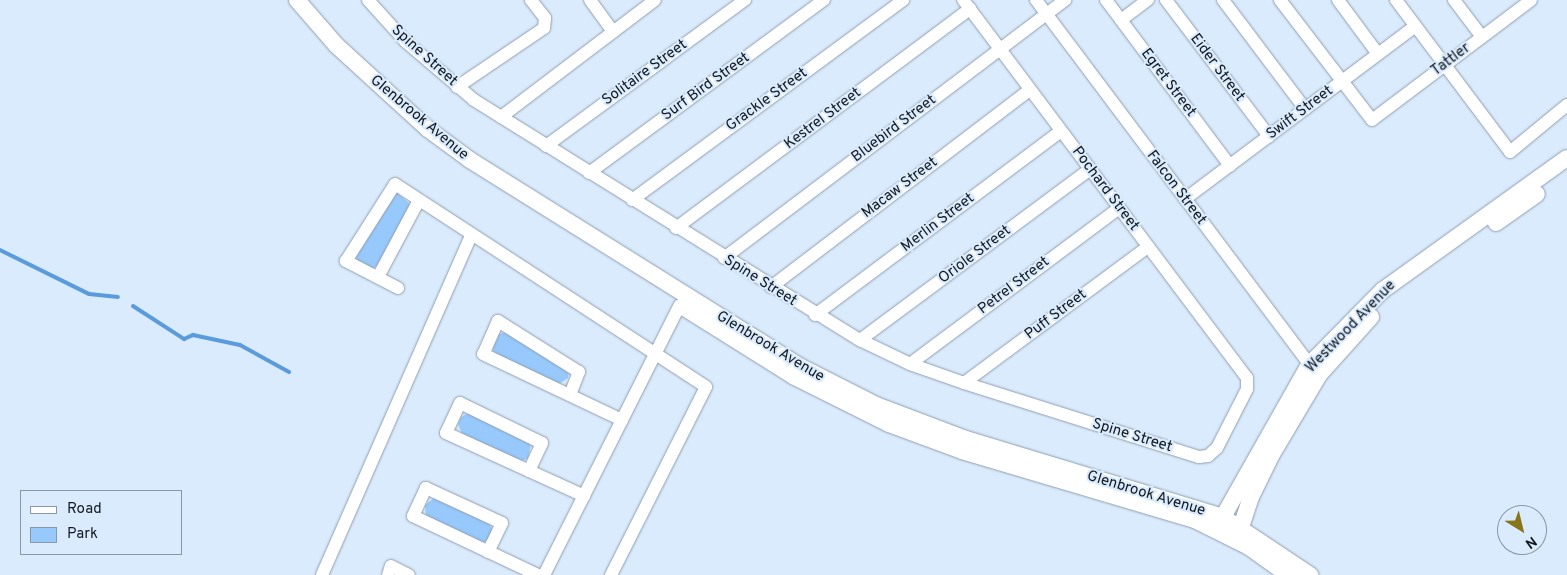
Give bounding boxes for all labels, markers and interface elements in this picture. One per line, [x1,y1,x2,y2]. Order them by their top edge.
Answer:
street label: Spine Street [387,22,461,90]
street label: Eider Street [1186,31,1248,105]
street label: Solitaire Street [599,36,691,110]
street label: Tattler [1428,40,1474,80]
street label: Egret Street [1136,45,1200,121]
street label: Surf Bird Street [658,49,754,125]
street label: Grackle Street [723,64,811,136]
street label: Glenbrook Avenue [366,71,472,165]
street label: Swift Street [1263,82,1337,144]
street label: Kestrel Street [781,84,865,154]
street label: Bluebird Street [848,91,940,167]
street label: Pochard Street [1067,143,1143,235]
street label: Falcon Street [1142,147,1210,229]
street label: Macaw Street [859,154,941,222]
street label: Merlin Street [898,190,978,256]
street label: Oriole Street [935,222,1015,288]
street label: Spine Street [720,251,800,311]
street label: Petrel Street [975,253,1053,319]
street label: Westwood Avenue [1302,277,1400,377]
street label: Puff Street [1022,286,1090,344]
street label: Glenbrook Avenue [713,308,827,386]
street label: Spine Street [1090,415,1174,457]
street label: Glenbrook Avenue [1084,467,1208,521]
legend [20,490,182,555]
text: Road [67,500,102,519]
north arrow [1497,505,1547,555]
text: Park [67,525,98,544]
text: N [1521,532,1540,552]

